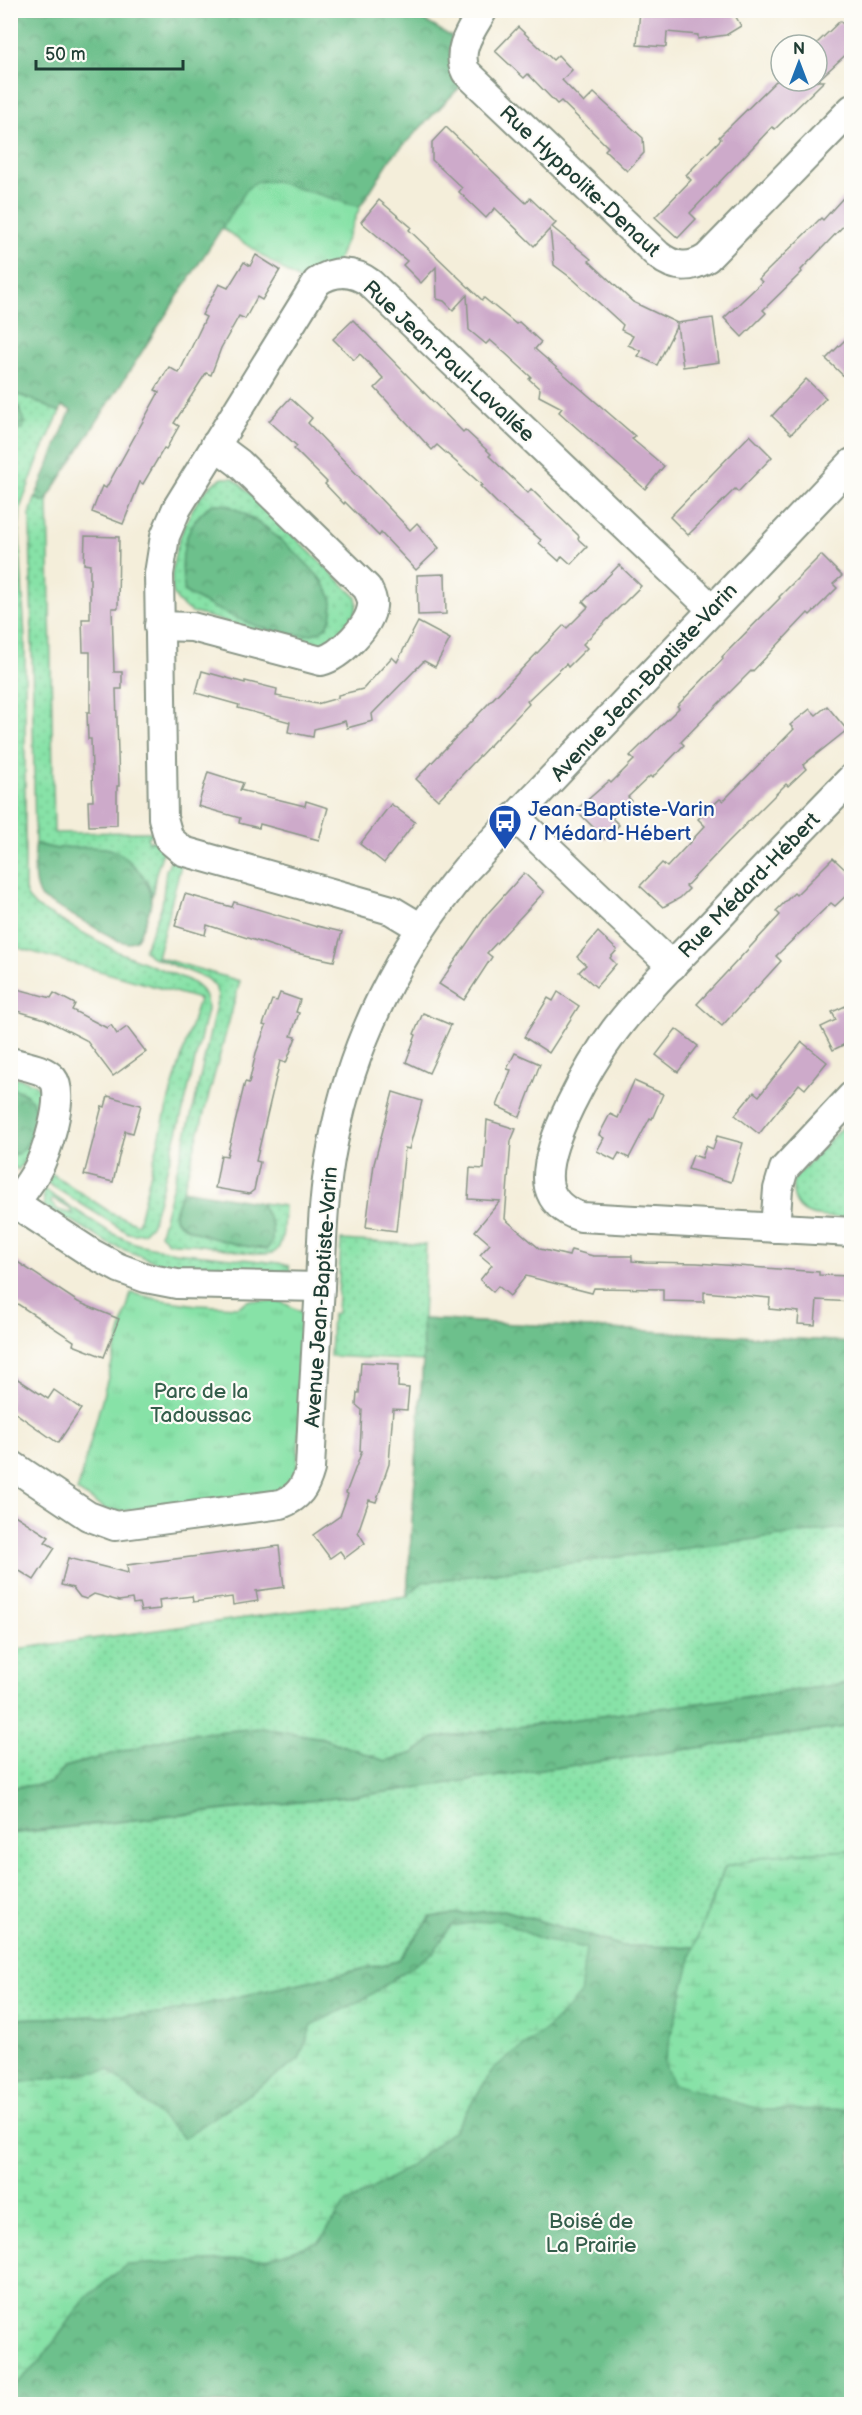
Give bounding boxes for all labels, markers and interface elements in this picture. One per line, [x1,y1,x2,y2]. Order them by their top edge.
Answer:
scale bar [36,33,183,71]
north arrow [769,33,829,93]
text: N [793,40,805,59]
text: 50 m [45,44,86,65]
street label: Rue Hyppolite-Denaut [494,100,666,263]
street label: Rue Jean-Paul-Lavallée [358,275,540,447]
street label: Avenue Jean-Baptiste-Varin [546,578,743,787]
place label: Jean-Baptiste-Varin / Médard-Hébert [528,797,715,846]
bus stop icon: Jean-Baptiste-Varin / Médard-Hébert [487,803,523,850]
street label: Rue Médard-Hébert [673,807,826,963]
street label: Avenue Jean-Baptiste-Varin [300,1166,343,1429]
park label: Parc de la Tadoussac [150,1379,252,1428]
park label: Boisé de La Prairie [545,2209,637,2258]

